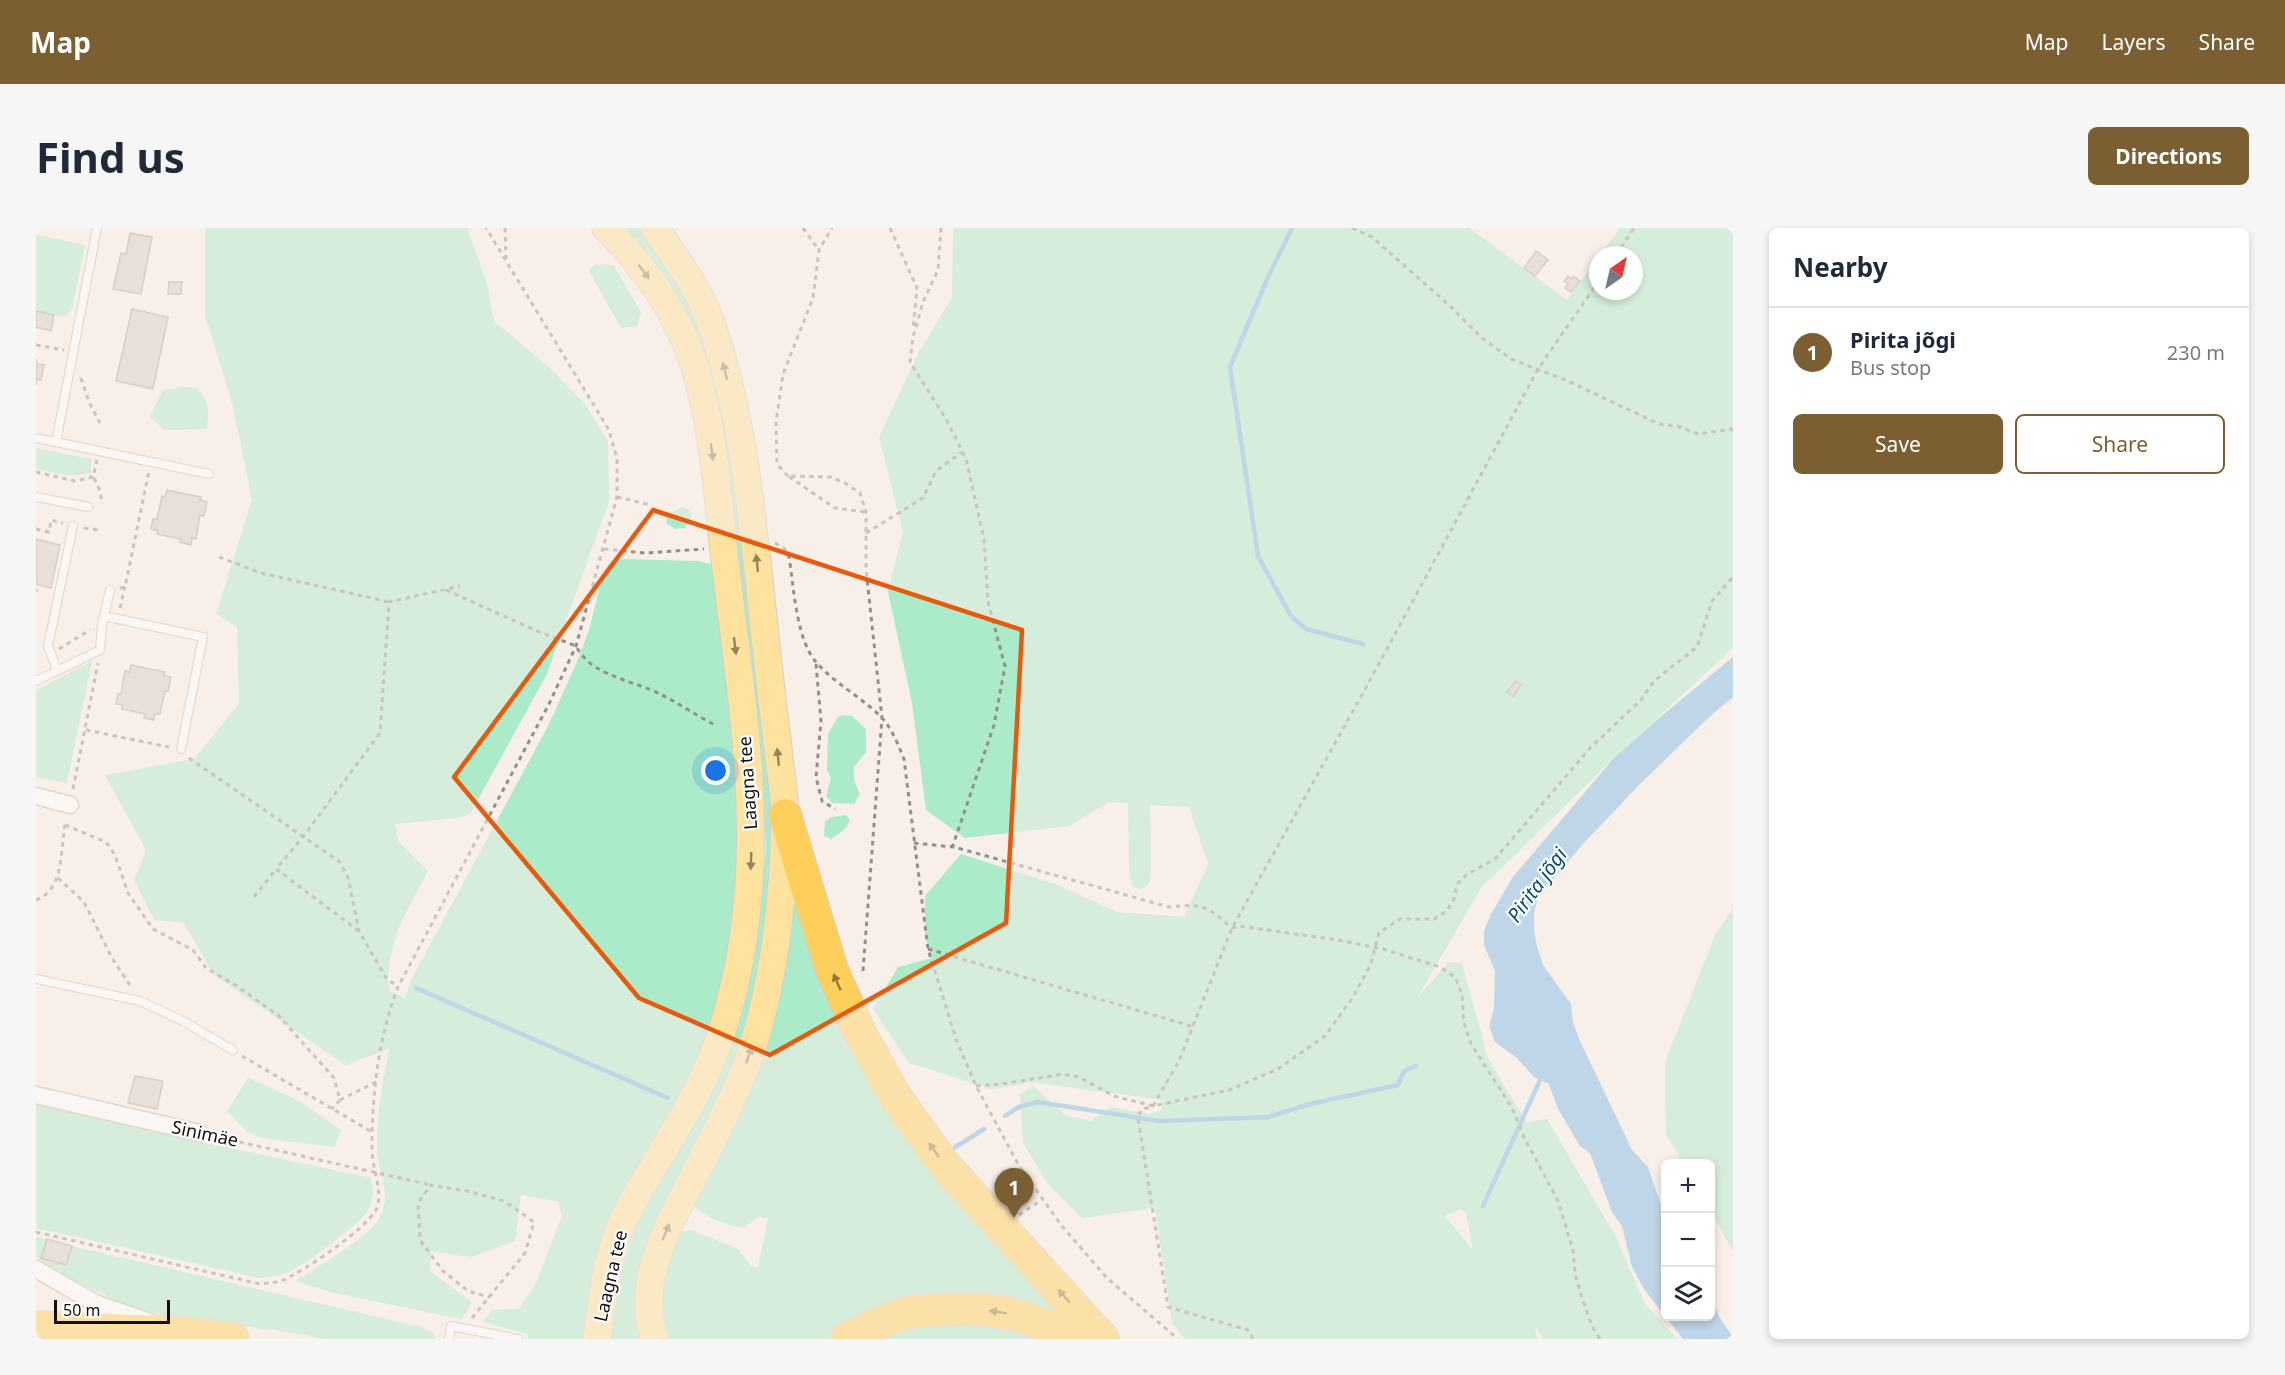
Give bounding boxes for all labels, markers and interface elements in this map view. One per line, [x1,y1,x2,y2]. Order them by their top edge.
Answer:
text: Map [30,23,91,61]
text: Map [2025,28,2069,56]
text: Layers [2102,28,2166,56]
text: Share [2199,28,2255,56]
button: Directions [2088,127,2249,185]
text: Find us [36,128,185,185]
north arrow [1589,246,1643,300]
text: Nearby [1793,249,1888,285]
one-way arrow [638,265,650,280]
text: Pirita jõgi [1850,324,1956,354]
text: 1 [1807,339,1818,366]
text: 230 m [2167,339,2225,366]
text: Bus stop [1850,354,1931,381]
one-way arrow [719,362,729,380]
button: Save [1793,414,2003,474]
button: Share [2015,414,2225,474]
one-way arrow [707,443,717,462]
one-way arrow [753,553,762,572]
one-way arrow [730,636,740,655]
street label: Laagna tee [732,736,762,830]
one-way arrow [774,747,783,766]
your location [701,756,730,785]
water label: Pirita jõgi [1500,841,1573,927]
one-way arrow [746,851,756,870]
one-way arrow [832,972,842,990]
one-way arrow [745,1046,754,1064]
street label: Sinimäe [170,1114,241,1152]
one-way arrow [928,1143,940,1159]
map controls [1661,1159,1715,1321]
button: + [1661,1159,1715,1213]
pin: 1 [994,1168,1034,1218]
button: − [1661,1213,1715,1267]
one-way arrow [662,1223,671,1240]
street label: Laagna tee [588,1228,632,1324]
button: layers [1661,1267,1715,1321]
one-way arrow [1057,1288,1071,1303]
scale bar [54,1297,170,1324]
text: 50 m [63,1299,100,1321]
one-way arrow [989,1307,1008,1316]

